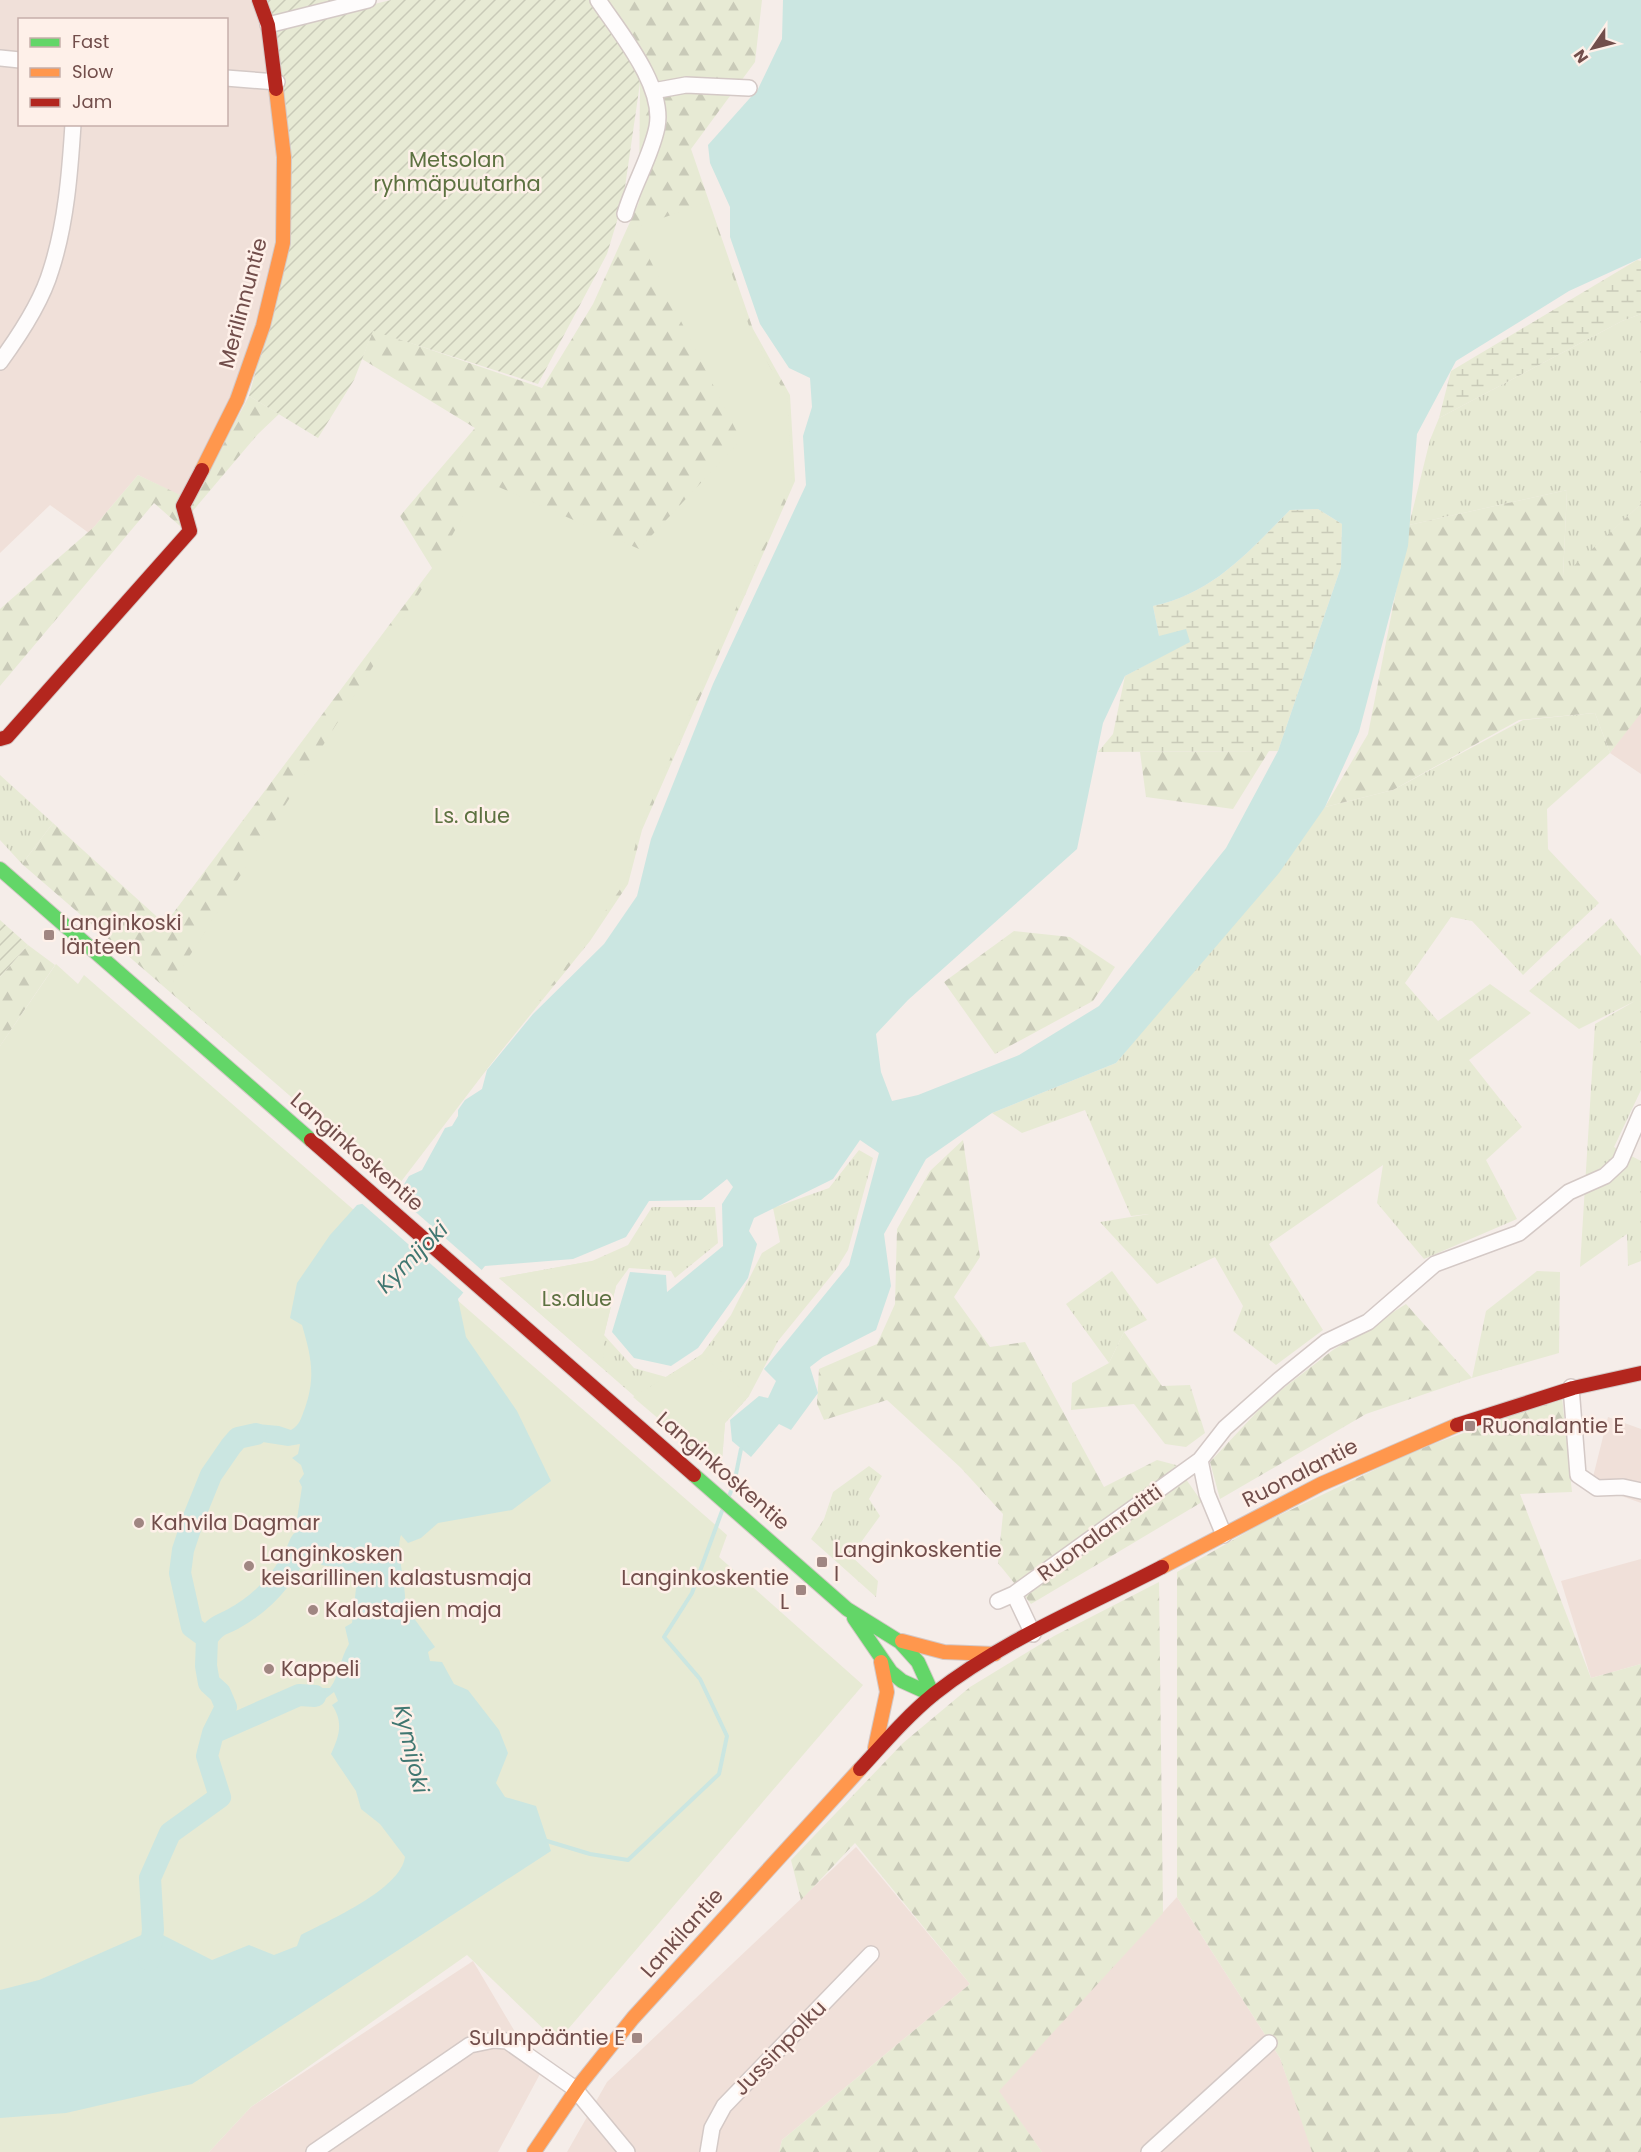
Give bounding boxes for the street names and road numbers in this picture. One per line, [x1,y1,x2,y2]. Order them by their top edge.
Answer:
street label: Merilinnuntie [211,234,274,371]
street label: Langinkoskentie [284,1086,430,1218]
street label: Langinkoskentie [650,1405,796,1537]
street label: Ruonalantie [1237,1431,1362,1514]
street label: Ruonalanraitti [1031,1477,1168,1588]
street label: Lankilantie [634,1882,730,1984]
street label: Jussinpolku [727,1994,833,2102]

